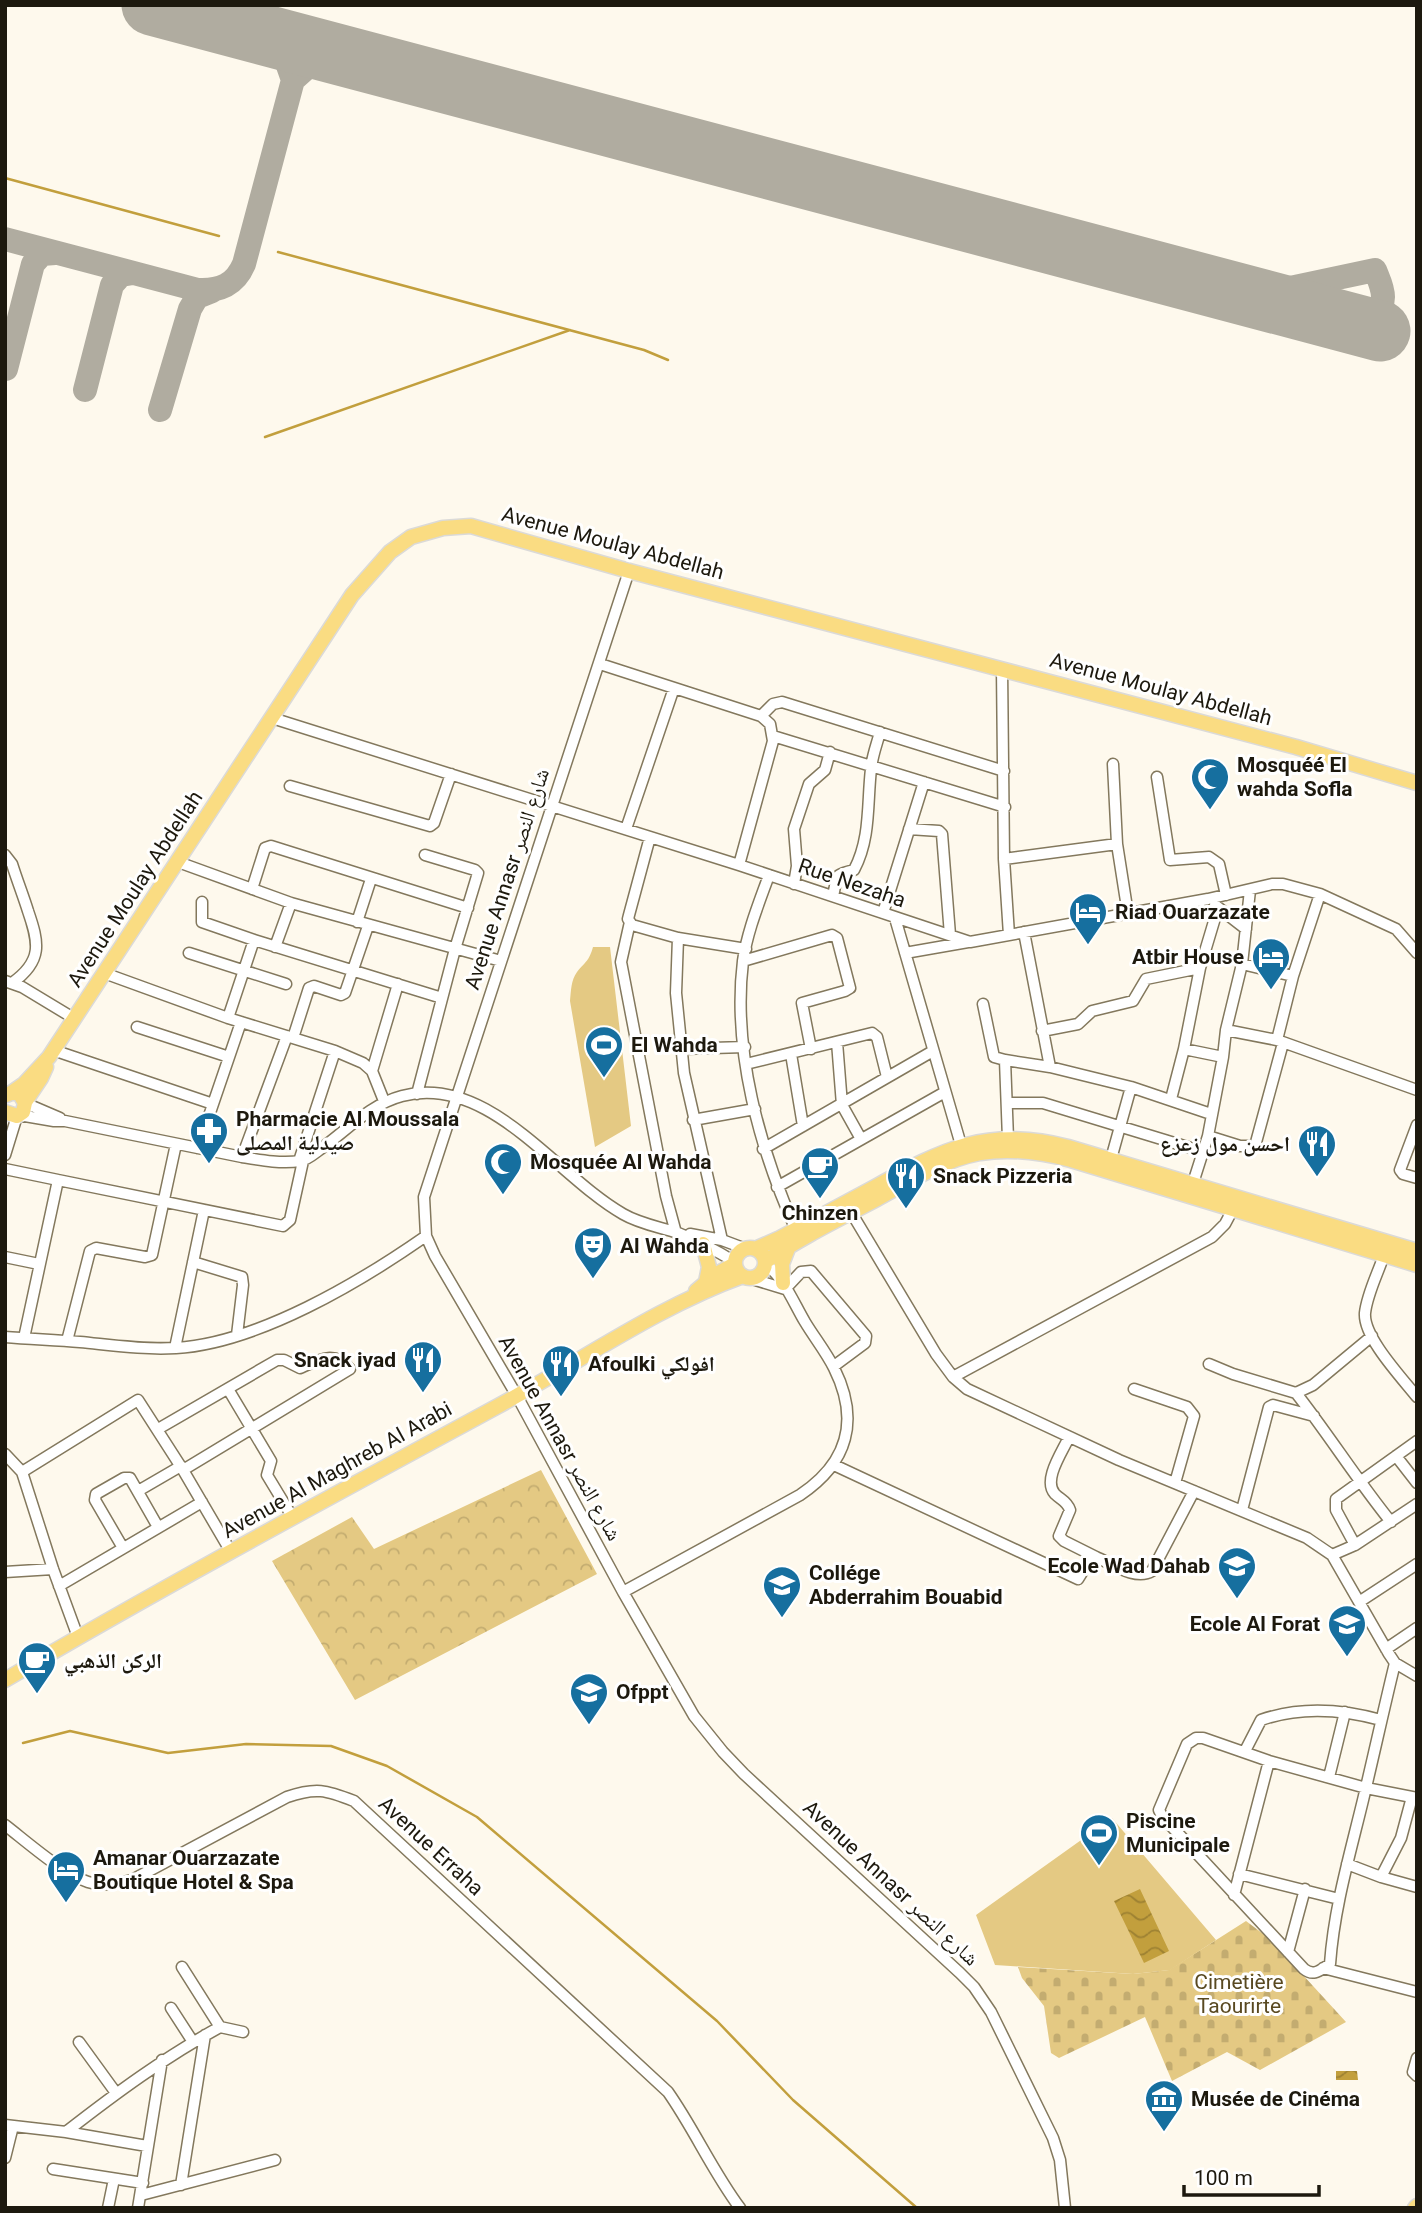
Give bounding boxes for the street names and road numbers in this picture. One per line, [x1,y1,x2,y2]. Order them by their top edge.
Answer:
street label: Avenue Moulay Abdellah [499,502,727,584]
street label: Avenue Moulay Abdellah [1047,648,1275,730]
street label: Avenue Annasr شارع النصر [460,765,555,993]
street label: Avenue Moulay Abdellah [63,786,207,992]
street label: Rue Nezaha [795,853,909,913]
street label: Avenue Annasr شارع النصر [493,1331,626,1545]
street label: Avenue Al Maghreb Al Arabi [218,1397,456,1543]
street label: Avenue Erraha [374,1792,488,1900]
street label: Avenue Annasr شارع النصر [798,1795,984,1971]

